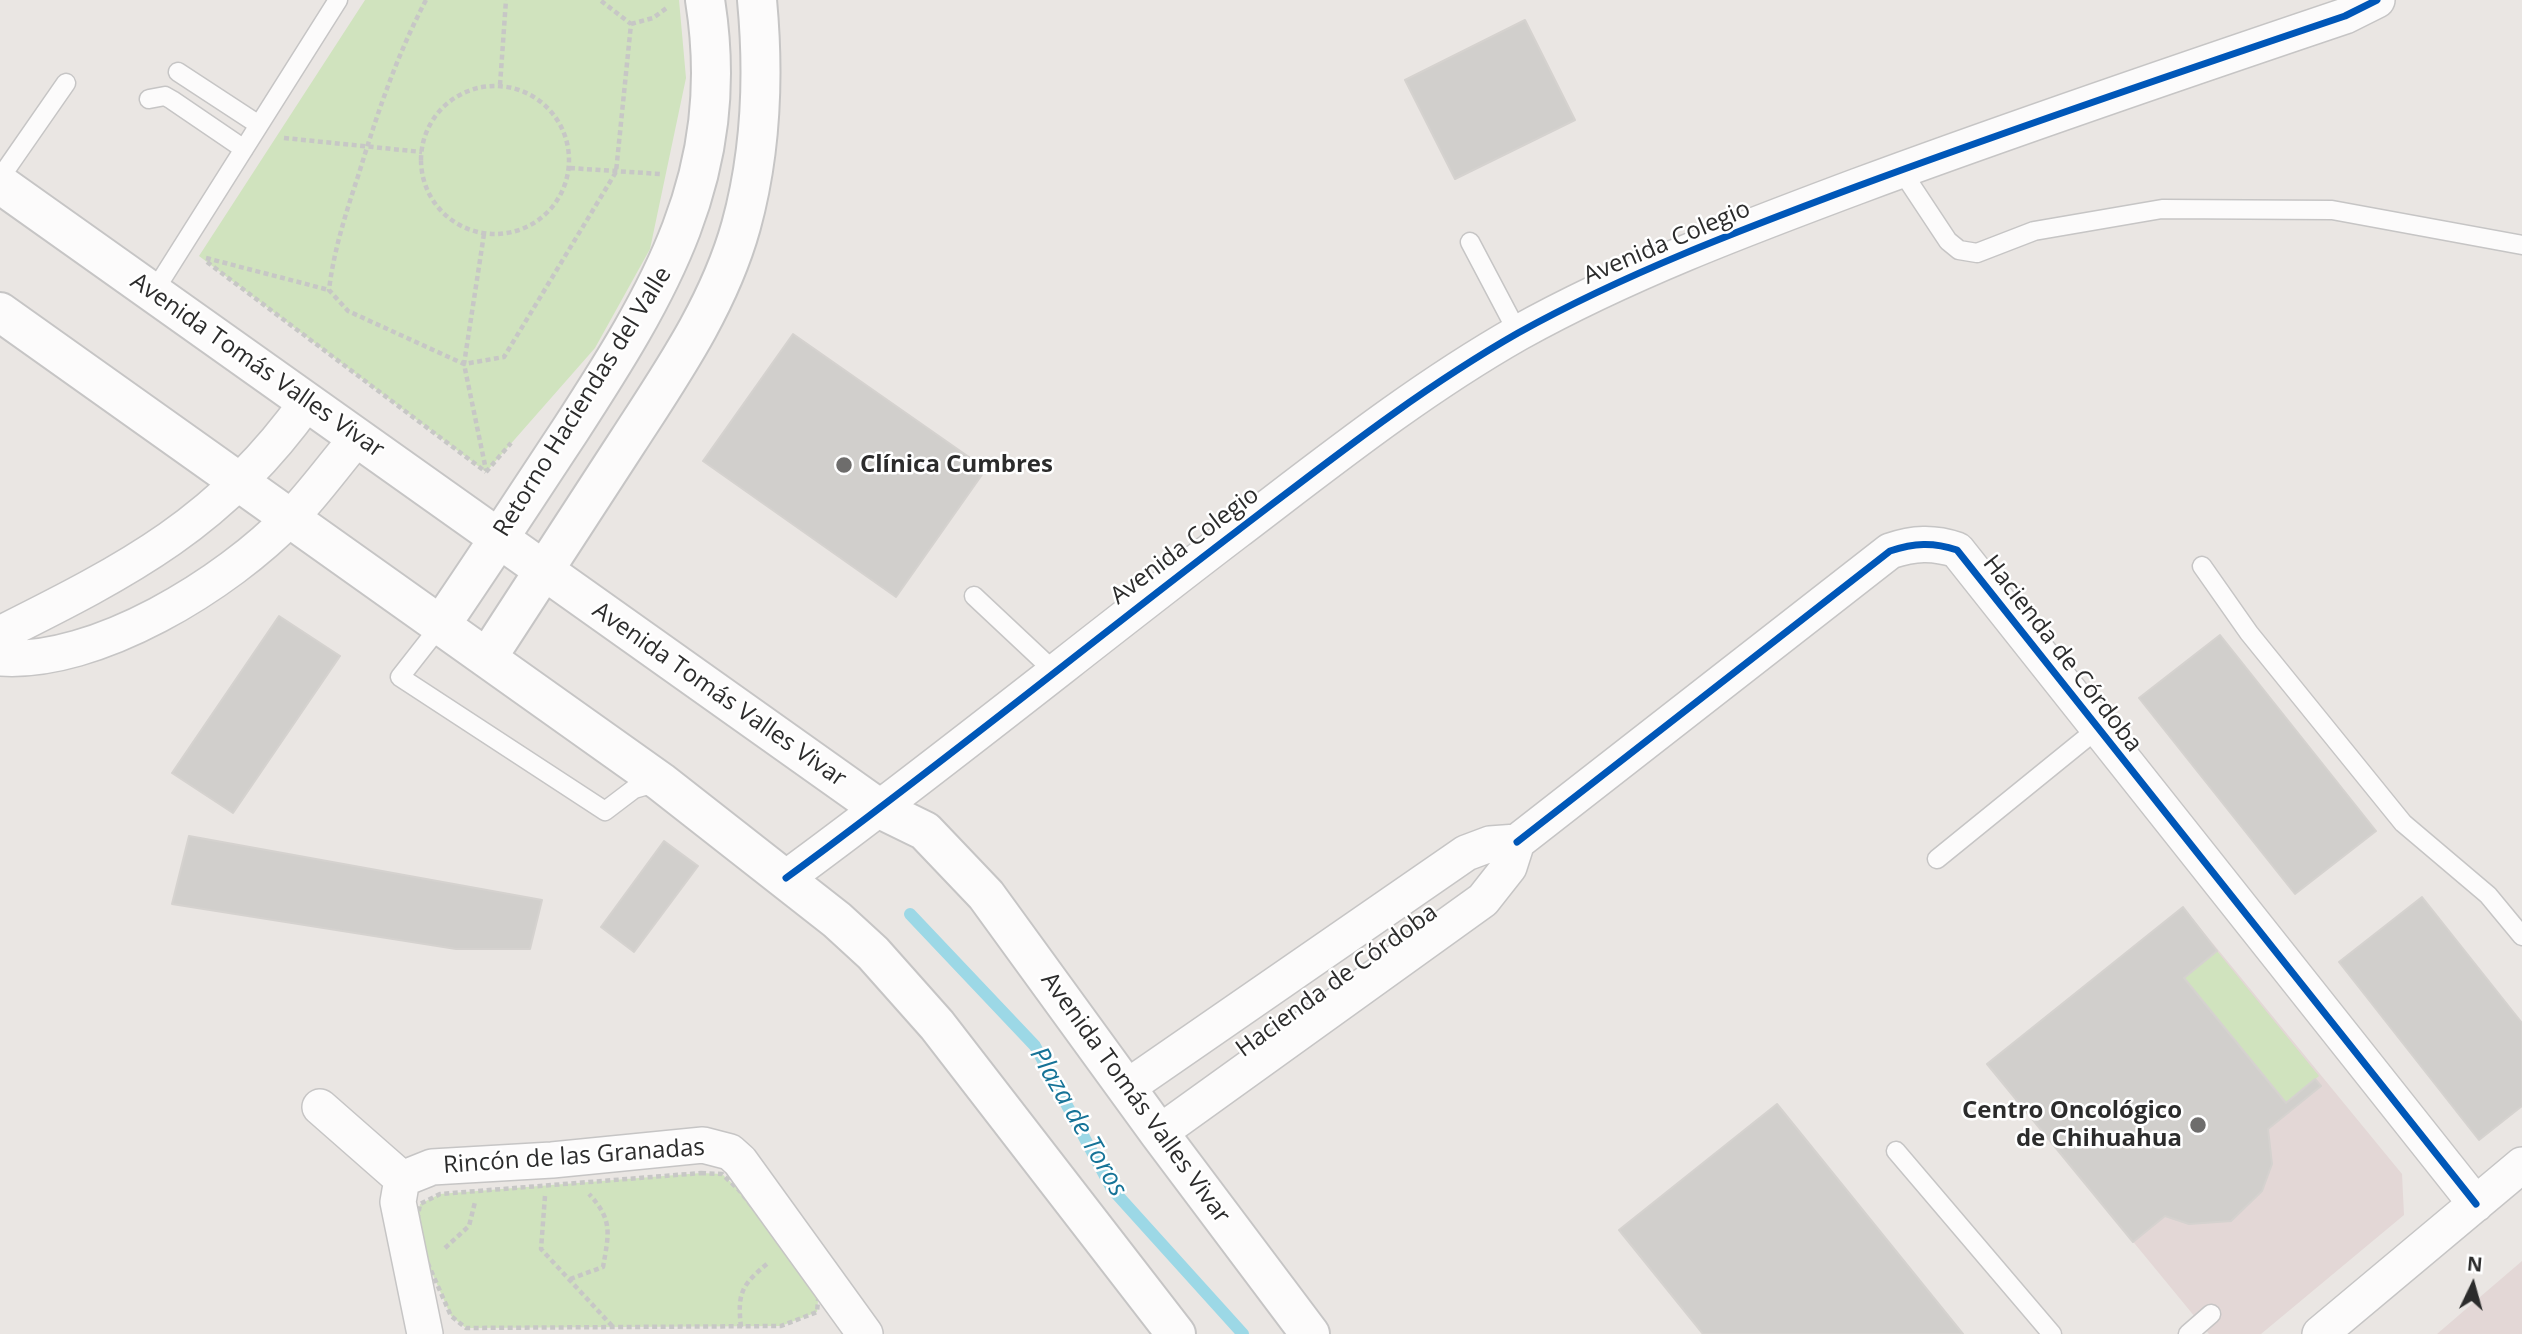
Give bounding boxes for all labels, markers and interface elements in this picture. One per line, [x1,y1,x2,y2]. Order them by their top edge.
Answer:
street label: Avenida Colegio [1579,195,1755,291]
street label: Retorno Haciendas del Valle [488,262,678,542]
street label: Avenida Tomás Valles Vivar [125,267,389,465]
place label: Clínica Cumbres [860,451,1053,479]
marker: Clínica Cumbres [834,455,854,475]
street label: Avenida Colegio [1105,481,1265,611]
street label: Hacienda de Córdoba [1976,550,2148,758]
street label: Avenida Tomás Valles Vivar [587,596,851,794]
street label: Hacienda de Córdoba [1231,898,1443,1064]
street label: Avenida Tomás Valles Vivar [1034,967,1236,1229]
water label: Plaza de Toros [1023,1042,1133,1202]
place label: Centro Oncológico de Chihuahua [1962,1097,2182,1153]
marker: Centro Oncológico de Chihuahua [2188,1115,2208,1135]
street label: Rincón de las Granadas [442,1133,706,1181]
north arrow [2438,1250,2508,1320]
text: N [2466,1250,2484,1278]

